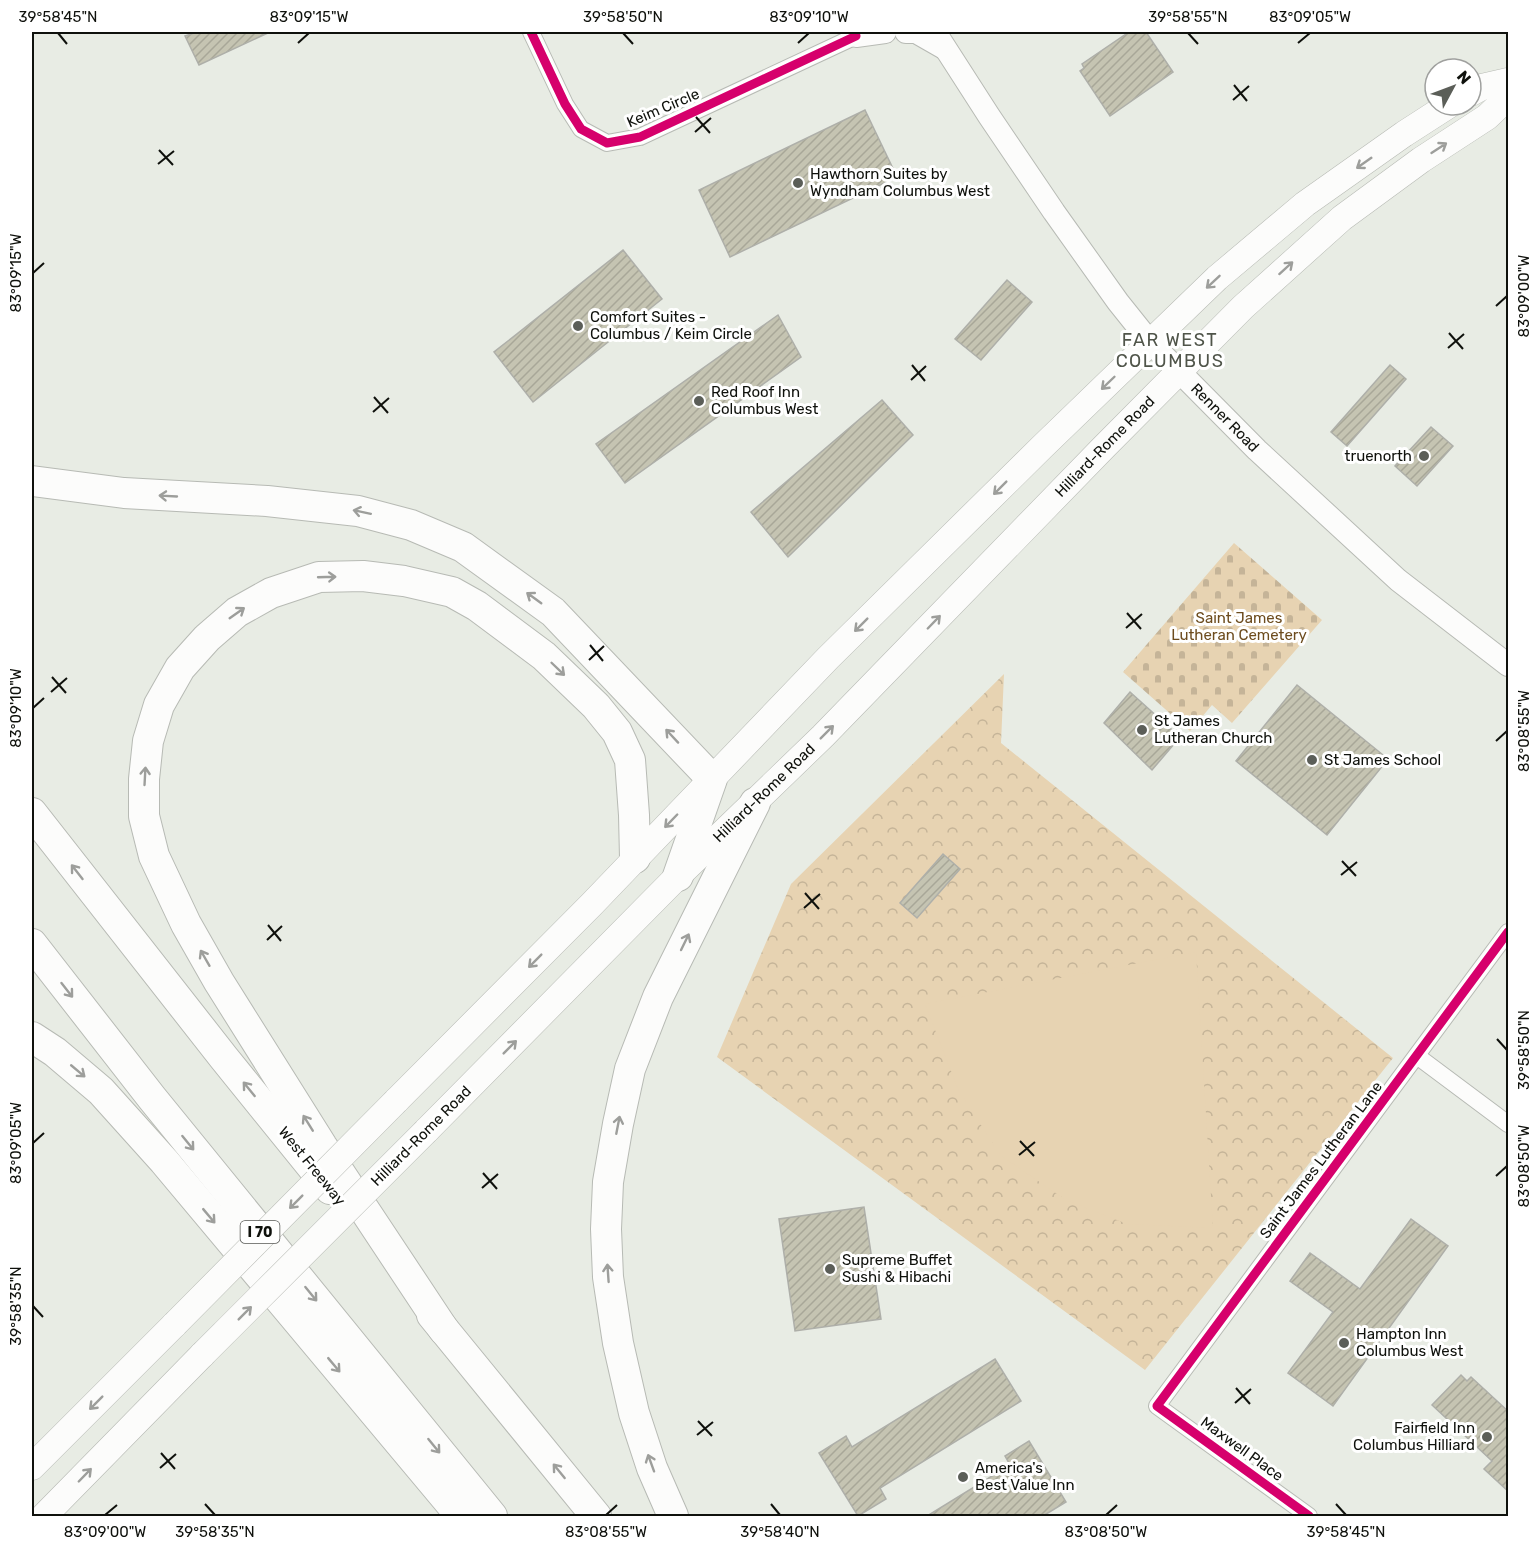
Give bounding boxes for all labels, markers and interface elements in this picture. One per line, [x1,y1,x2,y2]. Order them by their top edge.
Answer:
text: 39°58'45"N [19,8,97,26]
text: 83°09'15"W [269,8,349,26]
text: 39°58'50"N [583,8,663,26]
text: 83°09'10"W [769,8,849,26]
text: 39°58'55"N [1148,8,1228,26]
text: 83°09'05"W [1269,8,1351,26]
north arrow [1423,57,1483,117]
text: N [1453,67,1475,88]
street label: Keim Circle [624,85,702,131]
one-way arrow [1431,142,1448,155]
one-way arrow [1356,156,1372,169]
place label: Hawthorn Suites by Wyndham Columbus West [810,165,990,200]
marker: Hawthorn Suites by Wyndham Columbus West [791,176,805,190]
text: 83°09'15"W [7,233,25,313]
text: 83°09'00"W [1515,255,1533,337]
one-way arrow [1278,261,1293,275]
one-way arrow [1205,275,1220,289]
place label: Comfort Suites - Columbus / Keim Circle [590,308,752,343]
marker: Comfort Suites - Columbus / Keim Circle [571,319,585,333]
district label: FAR WEST COLUMBUS [1116,329,1224,372]
one-way arrow [1101,376,1116,390]
street label: Renner Road [1187,380,1263,456]
place label: Red Roof Inn Columbus West [711,383,818,418]
street label: Hilliard-Rome Road [1051,392,1158,501]
marker: Red Roof Inn Columbus West [692,394,706,408]
place label: truenorth [1345,447,1412,465]
marker: truenorth [1417,449,1431,463]
one-way arrow [993,481,1008,496]
one-way arrow [159,490,179,501]
one-way arrow [353,506,372,518]
one-way arrow [316,571,336,583]
one-way arrow [527,592,543,604]
one-way arrow [229,607,245,619]
park label: Saint James Lutheran Cemetery [1171,609,1307,644]
one-way arrow [926,614,941,629]
one-way arrow [854,618,869,633]
one-way arrow [550,662,565,676]
text: 83°09'10"W [7,668,25,748]
text: 83°08'55"W [1515,690,1533,772]
place label: St James Lutheran Church [1154,712,1272,747]
marker: St James Lutheran Church [1135,723,1149,737]
one-way arrow [819,725,834,740]
one-way arrow [664,729,679,744]
street label: Hilliard-Rome Road [709,740,819,846]
place label: St James School [1324,751,1441,769]
marker: St James School [1305,753,1319,767]
one-way arrow [139,767,150,787]
one-way arrow [664,813,678,828]
one-way arrow [71,864,84,880]
one-way arrow [679,934,691,952]
one-way arrow [199,950,211,967]
one-way arrow [528,953,542,968]
one-way arrow [61,982,74,998]
text: 39°58'50"N [1515,1010,1533,1090]
one-way arrow [503,1039,518,1054]
one-way arrow [70,1064,85,1078]
street label: Saint James Lutheran Lane [1256,1078,1386,1242]
one-way arrow [242,1081,255,1097]
street label: Hilliard-Rome Road [367,1082,475,1190]
text: 83°09'05"W [7,1102,25,1184]
one-way arrow [302,1115,314,1132]
one-way arrow [613,1115,624,1135]
street label: West Freeway [275,1123,349,1209]
text: 83°08'50"W [1515,1125,1533,1207]
one-way arrow [182,1135,195,1151]
one-way arrow [288,1195,303,1210]
one-way arrow [202,1207,215,1223]
road number: I 70 [240,1221,280,1243]
place label: Supreme Buffet Sushi & Hibachi [842,1251,952,1286]
marker: Supreme Buffet Sushi & Hibachi [823,1262,837,1276]
one-way arrow [602,1264,613,1283]
text: 39°58'35"N [7,1266,25,1346]
one-way arrow [305,1286,318,1302]
one-way arrow [237,1305,252,1320]
place label: Hampton Inn Columbus West [1356,1325,1463,1360]
marker: Hampton Inn Columbus West [1337,1336,1351,1350]
one-way arrow [328,1357,341,1373]
one-way arrow [88,1396,103,1411]
street label: Maxwell Place [1197,1413,1287,1485]
place label: Fairfield Inn Columbus Hilliard [1353,1419,1475,1454]
marker: Fairfield Inn Columbus Hilliard [1480,1430,1494,1444]
one-way arrow [428,1438,441,1454]
one-way arrow [644,1454,655,1472]
place label: America's Best Value Inn [975,1459,1074,1494]
one-way arrow [553,1464,566,1480]
one-way arrow [78,1467,92,1482]
marker: America's Best Value Inn [956,1470,970,1484]
text: 83°09'00"W [64,1523,146,1541]
text: 39°58'35"N [175,1523,255,1541]
text: 83°08'55"W [565,1523,647,1541]
text: 39°58'40"N [740,1523,820,1541]
text: 83°08'50"W [1065,1523,1147,1541]
text: 39°58'45"N [1307,1523,1385,1541]

